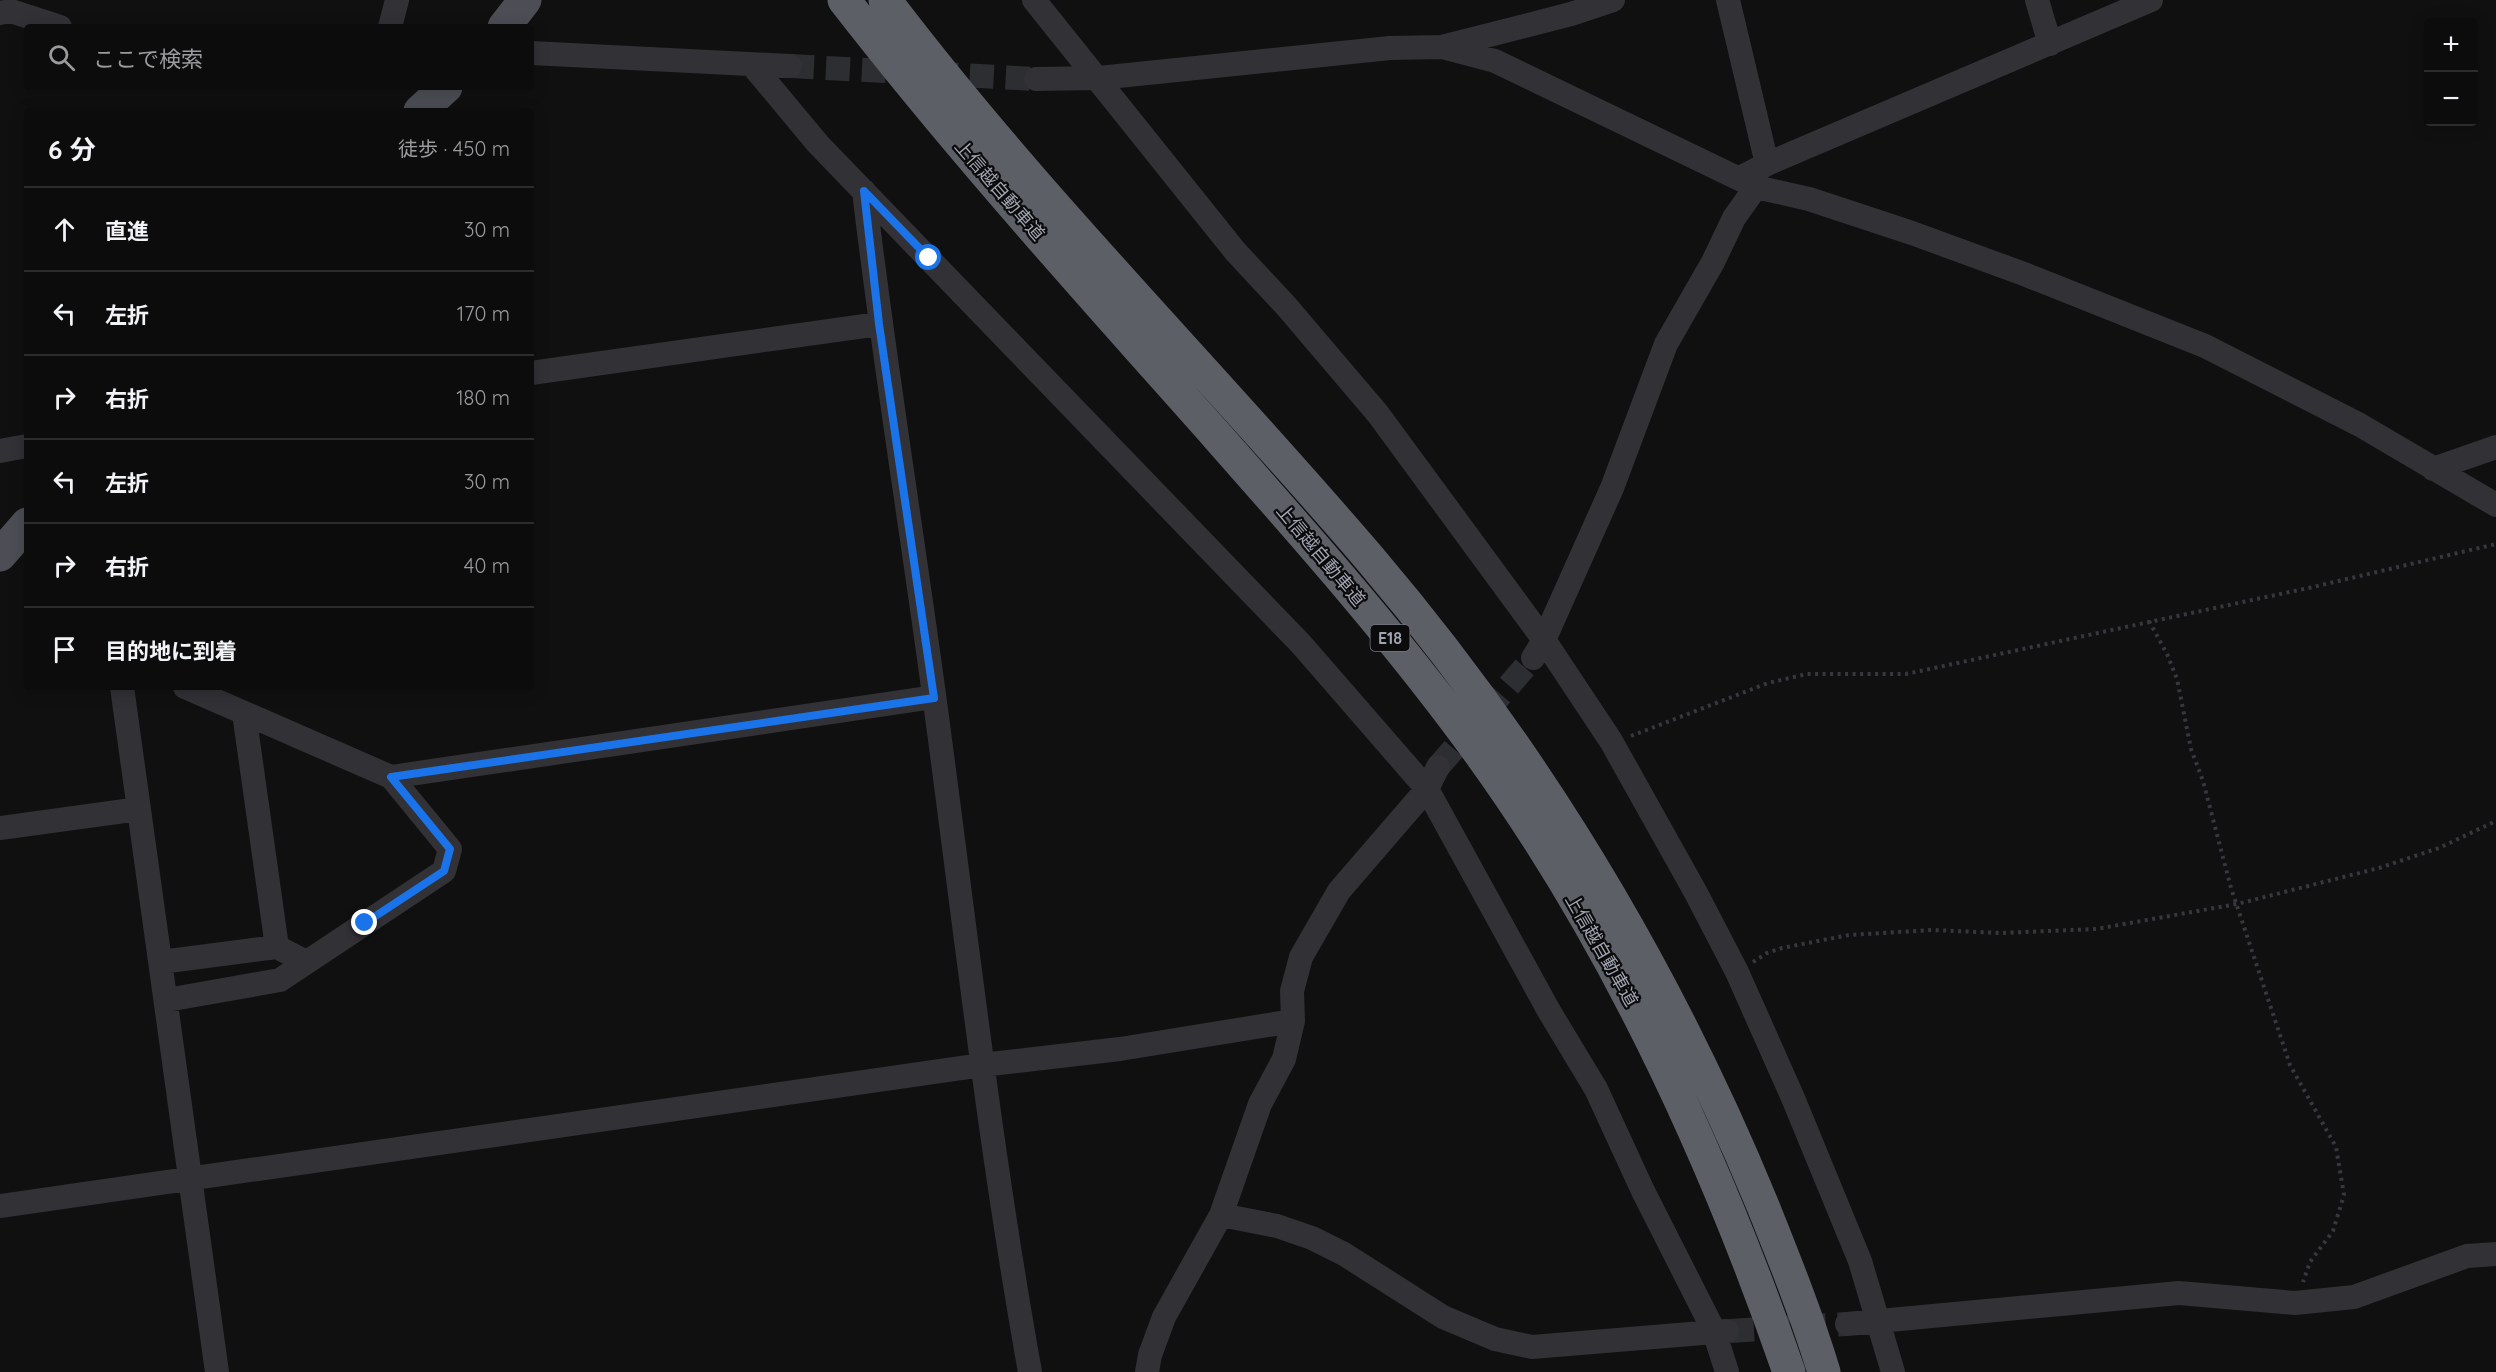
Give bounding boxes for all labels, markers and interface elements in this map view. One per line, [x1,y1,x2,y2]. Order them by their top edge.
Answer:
map controls [2424,18,2478,126]
button: + [2424,18,2478,72]
search box [24,24,534,90]
icon: search [45,41,78,74]
text: ここで検索 [93,45,203,73]
button: − [2424,72,2478,126]
text: 6 分 [48,133,96,166]
street label: 上信越自動車道 [950,135,1050,245]
text: 徒歩 · 450 m [398,136,510,161]
icon: ahead [48,213,81,246]
text: 直進 [105,217,149,245]
text: 30 m [464,217,510,242]
route start [915,244,941,270]
icon: left [48,297,81,330]
text: 左折 [105,301,149,329]
text: 170 m [457,301,510,326]
icon: right [48,381,81,414]
text: 右折 [105,385,149,413]
text: 180 m [456,385,510,410]
icon: left [48,465,81,498]
text: 左折 [105,469,149,497]
text: 30 m [464,469,510,494]
street label: 上信越自動車道 [1272,499,1370,611]
icon: right [48,549,81,582]
text: 右折 [105,553,149,581]
text: 40 m [464,553,510,578]
road number: E18 [1370,625,1410,651]
icon: arrive [48,633,81,666]
text: 目的地に到着 [105,637,237,665]
street label: 上信越自動車道 [1561,890,1643,1010]
route end [351,909,377,935]

